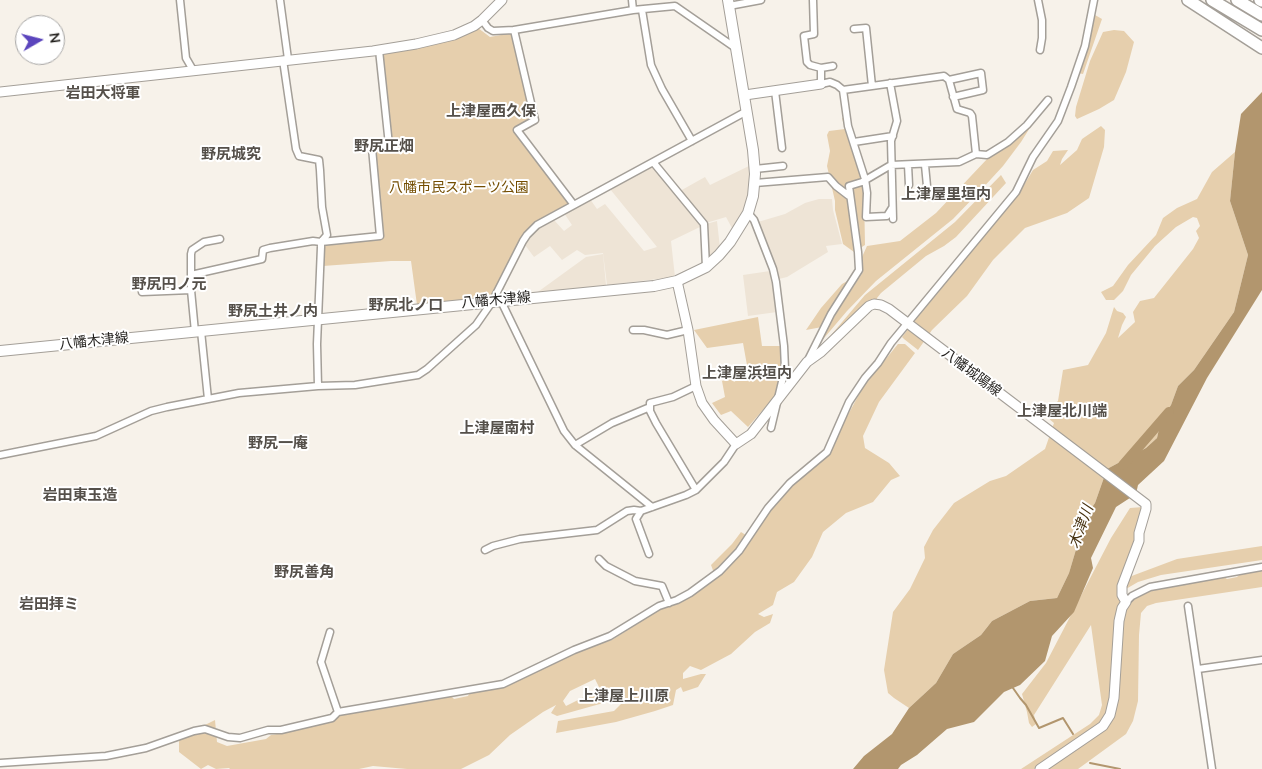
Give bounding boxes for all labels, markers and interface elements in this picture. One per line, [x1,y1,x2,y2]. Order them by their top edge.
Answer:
north arrow [15,15,65,65]
text: N [44,31,64,44]
district label: 岩田大将軍 [66,85,140,103]
district label: 上津屋西久保 [446,103,536,121]
district label: 野尻正畑 [354,138,414,156]
district label: 野尻城究 [201,146,261,164]
park label: 八幡市民スポーツ公園 [389,181,529,197]
district label: 上津屋里垣内 [901,186,991,204]
district label: 野尻円ノ元 [132,276,206,294]
street label: 八幡木津線 [460,290,532,312]
district label: 野尻北ノ口 [369,297,443,315]
district label: 野尻土井ノ内 [228,303,318,321]
street label: 八幡木津線 [58,330,130,354]
street label: 八幡城陽線 [938,345,1004,401]
district label: 上津屋浜垣内 [702,365,792,383]
district label: 上津屋北川端 [1017,403,1107,421]
district label: 上津屋南村 [460,420,534,438]
district label: 野尻一庵 [248,435,308,453]
district label: 岩田東玉造 [43,487,117,505]
water label: 木津川 [1066,503,1098,551]
district label: 野尻善角 [274,564,334,582]
district label: 岩田拝ミ [19,596,79,614]
district label: 上津屋上川原 [579,688,669,706]

